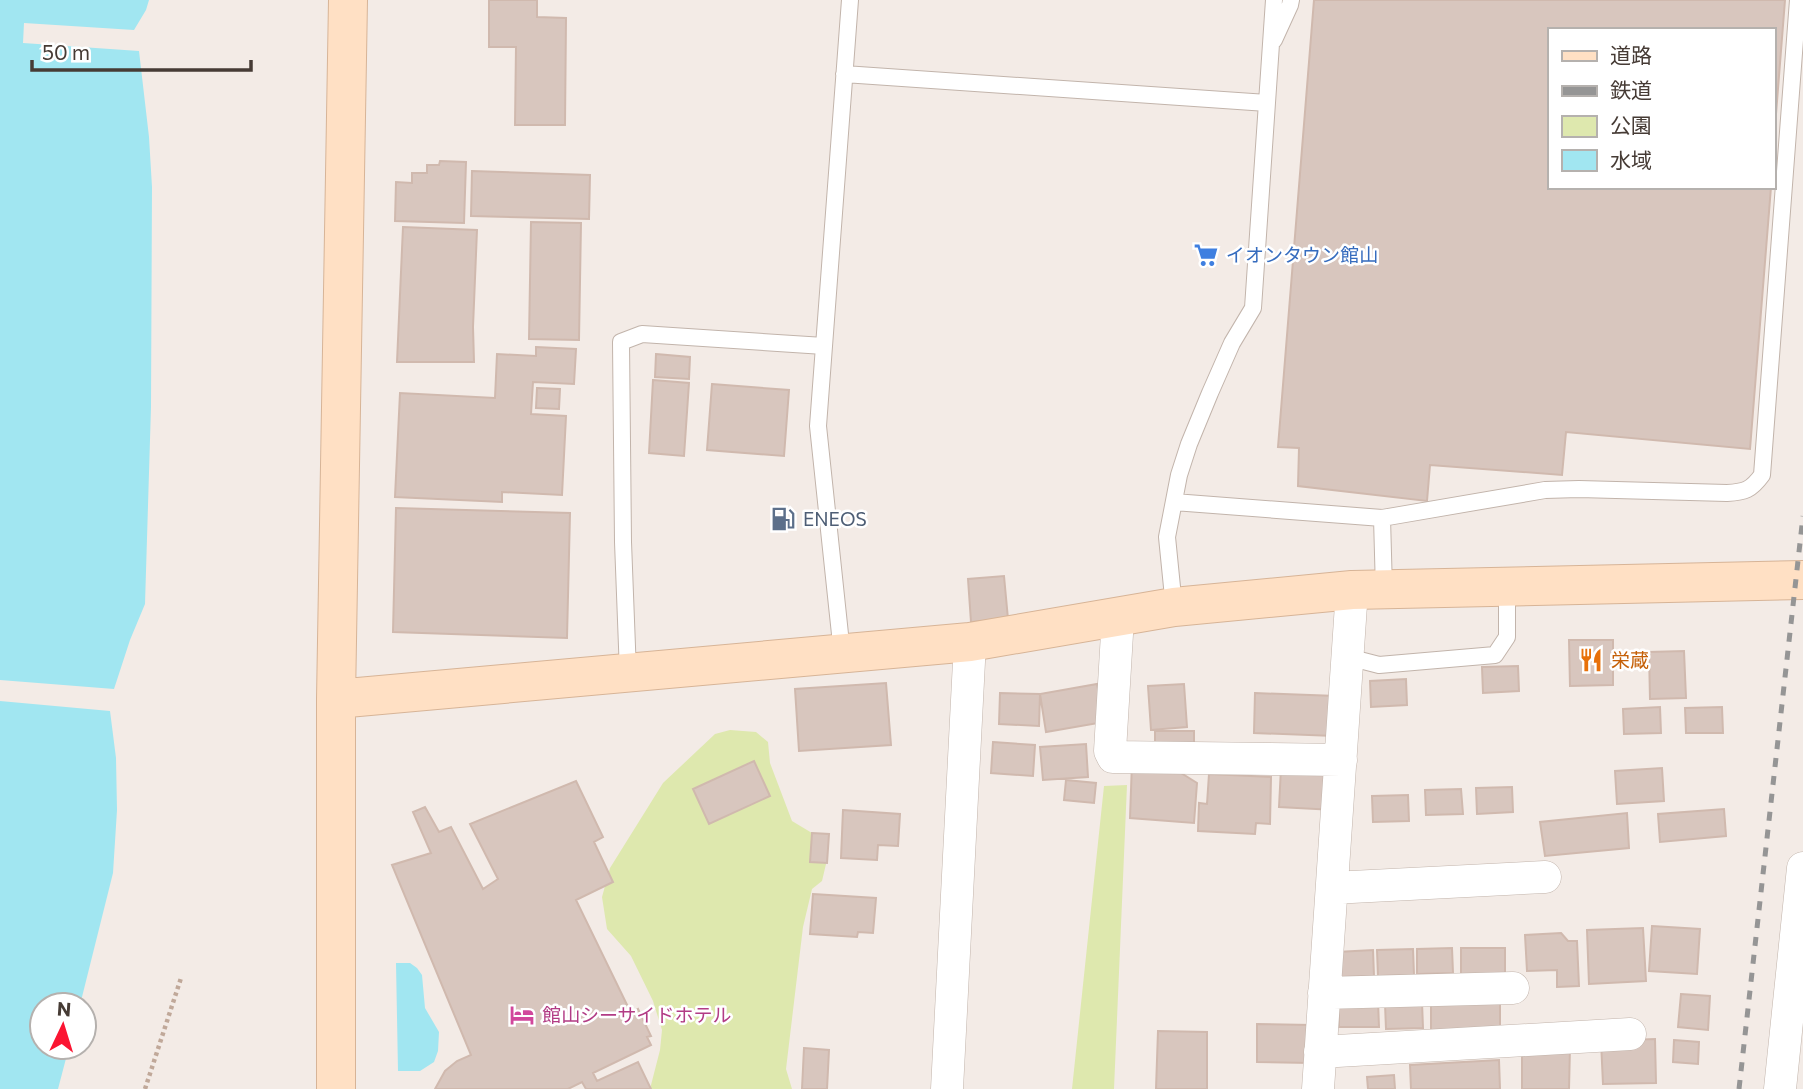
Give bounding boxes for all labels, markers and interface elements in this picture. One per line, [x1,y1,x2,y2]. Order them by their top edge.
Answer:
scale bar [32,28,250,72]
legend [1548,28,1775,189]
text: 50 m [42,39,90,64]
text: 道路 [1610,42,1652,67]
text: 鉄道 [1610,77,1652,102]
text: 公園 [1610,112,1652,137]
text: 水域 [1610,147,1652,172]
supermarket icon: イオンタウン館山 [1192,241,1220,269]
place label: イオンタウン館山 [1226,243,1378,266]
fuel station icon: ENEOS [769,505,797,533]
place label: ENEOS [803,507,867,530]
restaurant icon: 栄蔵 [1577,646,1605,674]
place label: 栄蔵 [1611,648,1649,671]
north arrow [28,991,98,1061]
text: N [56,997,72,1021]
hotel icon: 館山シーサイドホテル [508,1001,536,1029]
place label: 館山シーサイドホテル [542,1003,732,1026]

